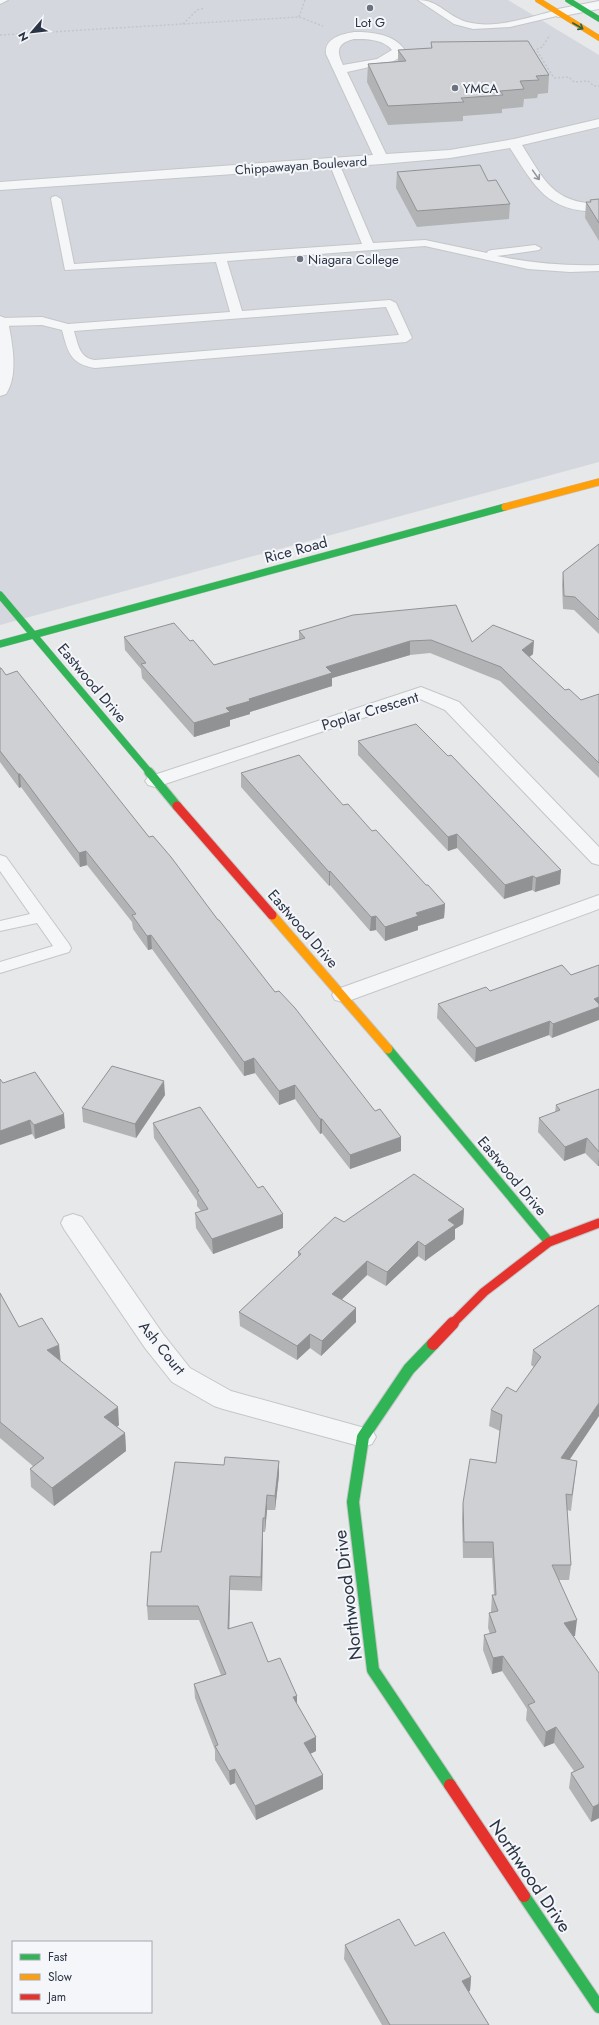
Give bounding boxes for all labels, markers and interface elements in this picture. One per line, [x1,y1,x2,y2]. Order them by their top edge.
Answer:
marker: Lot G [365,3,375,13]
north arrow [12,12,52,52]
place label: Lot G [355,13,385,32]
one-way arrow [572,23,584,31]
text: N [14,29,32,44]
place label: YMCA [463,79,499,98]
marker: YMCA [450,83,460,93]
street label: Chippawayan Boulevard [234,151,368,180]
one-way arrow [532,169,540,180]
place label: Niagara College [308,250,399,269]
marker: Niagara College [295,254,305,264]
street label: Rice Road [262,531,330,569]
street label: Eastwood Drive [52,638,132,728]
street label: Poplar Crescent [319,686,421,736]
street label: Eastwood Drive [263,885,344,973]
street label: Eastwood Drive [472,1131,552,1221]
street label: Ash Court [133,1316,191,1380]
street label: Northwood Drive [327,1528,369,1662]
street label: Northwood Drive [483,1814,577,1938]
legend [12,1941,152,2013]
text: Fast [48,1948,67,1966]
text: Slow [48,1968,73,1986]
text: Jam [46,1988,66,2006]

